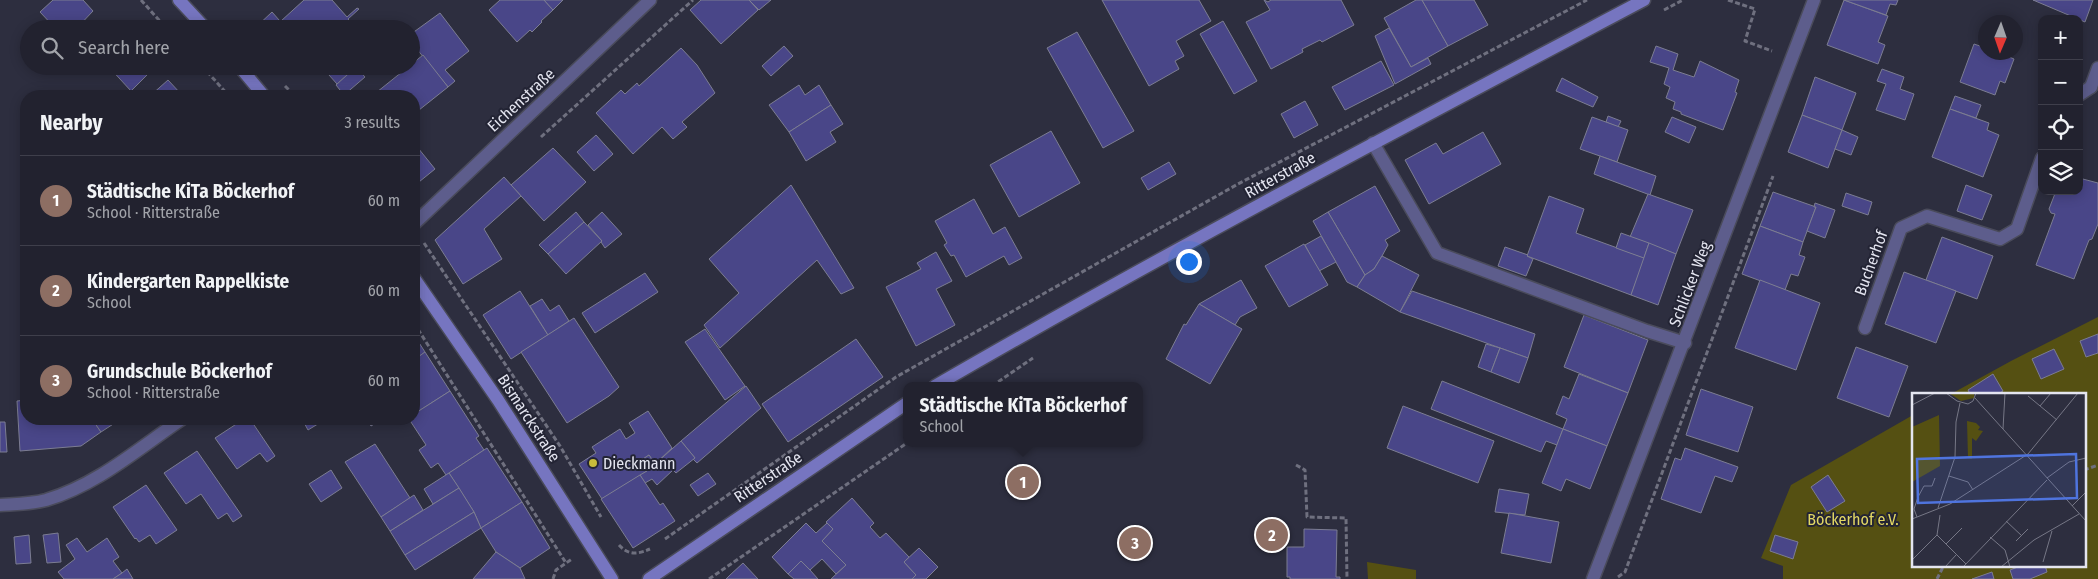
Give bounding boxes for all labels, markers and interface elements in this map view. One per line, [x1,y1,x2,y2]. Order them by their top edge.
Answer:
north arrow [1978,15,2023,60]
map controls [2038,15,2083,195]
button: + [2038,15,2083,60]
search box [20,20,420,75]
icon: search [38,34,66,62]
text: Search here [78,36,170,59]
button: − [2038,60,2083,105]
street label: Eichenstraße [484,64,558,136]
button: locate [2038,105,2083,150]
text: Nearby [40,110,102,136]
text: 3 results [344,113,400,132]
street label: Ritterstraße [1241,148,1319,202]
button: layers [2038,150,2083,195]
text: Städtische KiTa Böckerhof [87,180,294,203]
text: 1 [53,191,59,210]
text: 60 m [368,191,400,210]
text: School · Ritterstraße [87,203,220,222]
street label: Bucherhof [1851,227,1892,298]
street label: Schlicker Weg [1665,238,1715,329]
your location [1176,249,1202,275]
text: Kindergarten Rappelkiste [87,270,289,293]
text: 2 [52,281,60,300]
text: 60 m [368,281,400,300]
text: School [87,293,131,312]
text: Grundschule Böckerhof [87,360,272,383]
text: 3 [52,371,60,390]
text: 60 m [368,371,400,390]
street label: Bismarckstraße [494,371,564,465]
popup [903,382,1143,447]
text: School · Ritterstraße [87,383,220,402]
inset map [1912,393,2086,566]
text: Städtische KiTa Böckerhof [919,394,1127,417]
text: School [919,417,964,436]
street label: Ritterstraße [730,447,806,507]
place label: Dieckmann [603,454,676,473]
marker: Dieckmann [587,457,599,469]
pin: 1 [1007,463,1039,501]
park label: Böckerhof e.V. [1807,510,1899,529]
pin: 2 [1256,516,1288,554]
pin: 3 [1119,524,1151,562]

